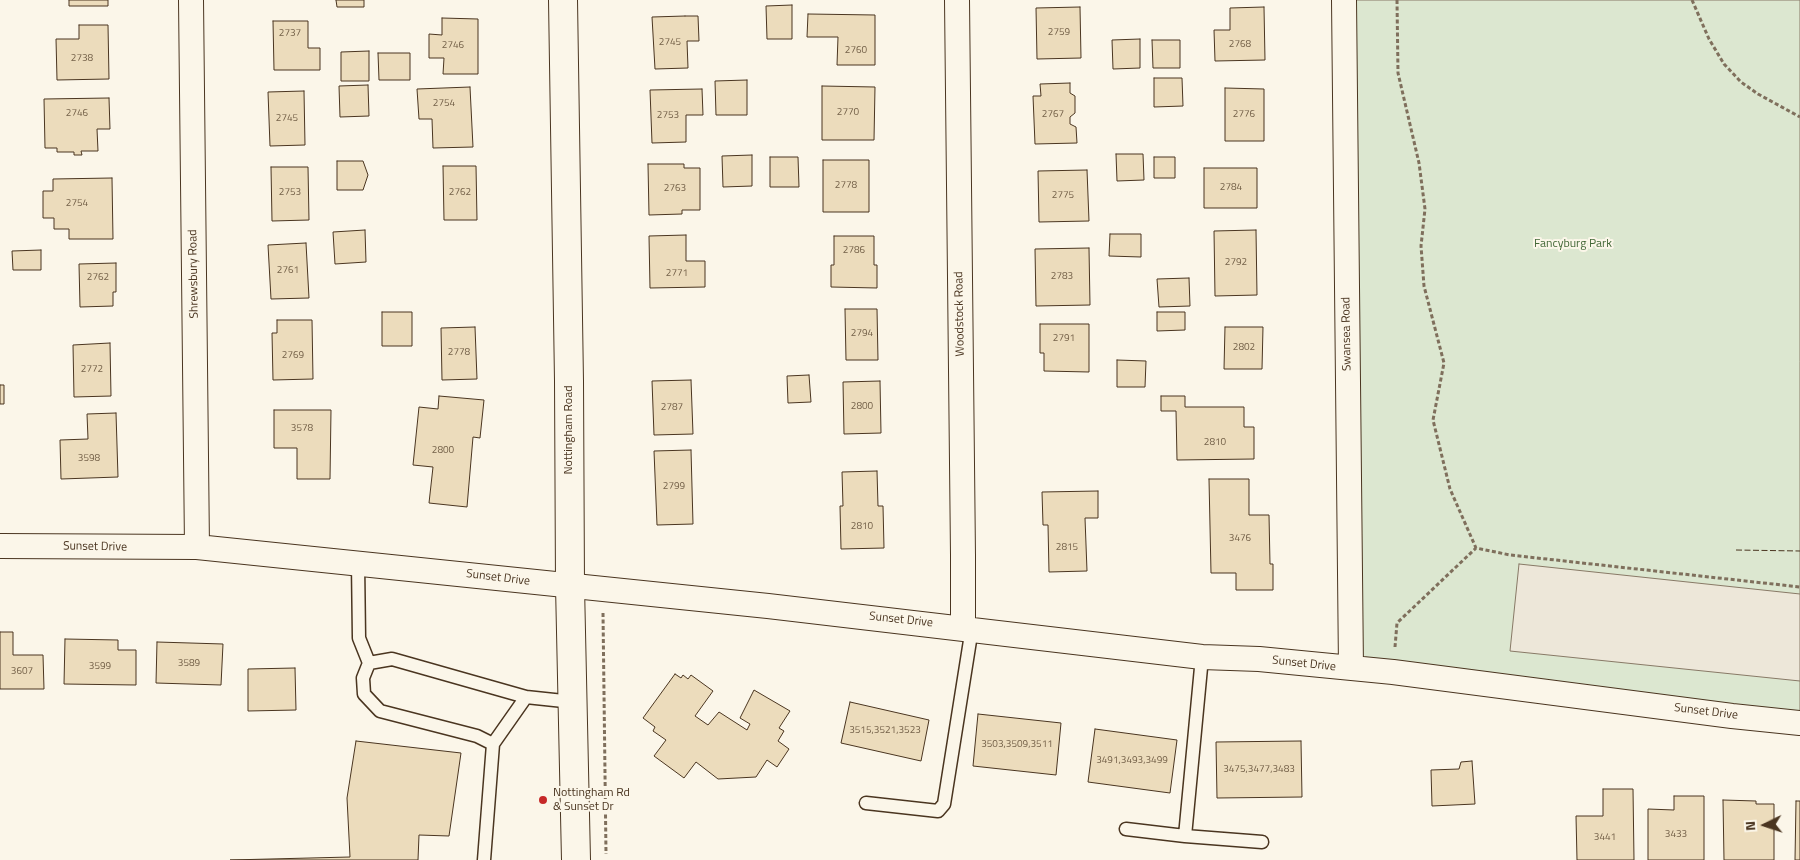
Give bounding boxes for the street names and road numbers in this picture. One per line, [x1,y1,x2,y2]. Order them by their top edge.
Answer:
street label: Shrewsbury Road [186,229,202,319]
street label: Woodstock Road [952,271,968,357]
street label: Swansea Road [1339,297,1355,371]
street label: Nottingham Road [562,385,576,475]
street label: Sunset Drive [63,539,127,555]
street label: Sunset Drive [465,567,531,589]
street label: Sunset Drive [868,609,934,631]
street label: Sunset Drive [1271,653,1337,675]
street label: Sunset Drive [1673,701,1739,723]

